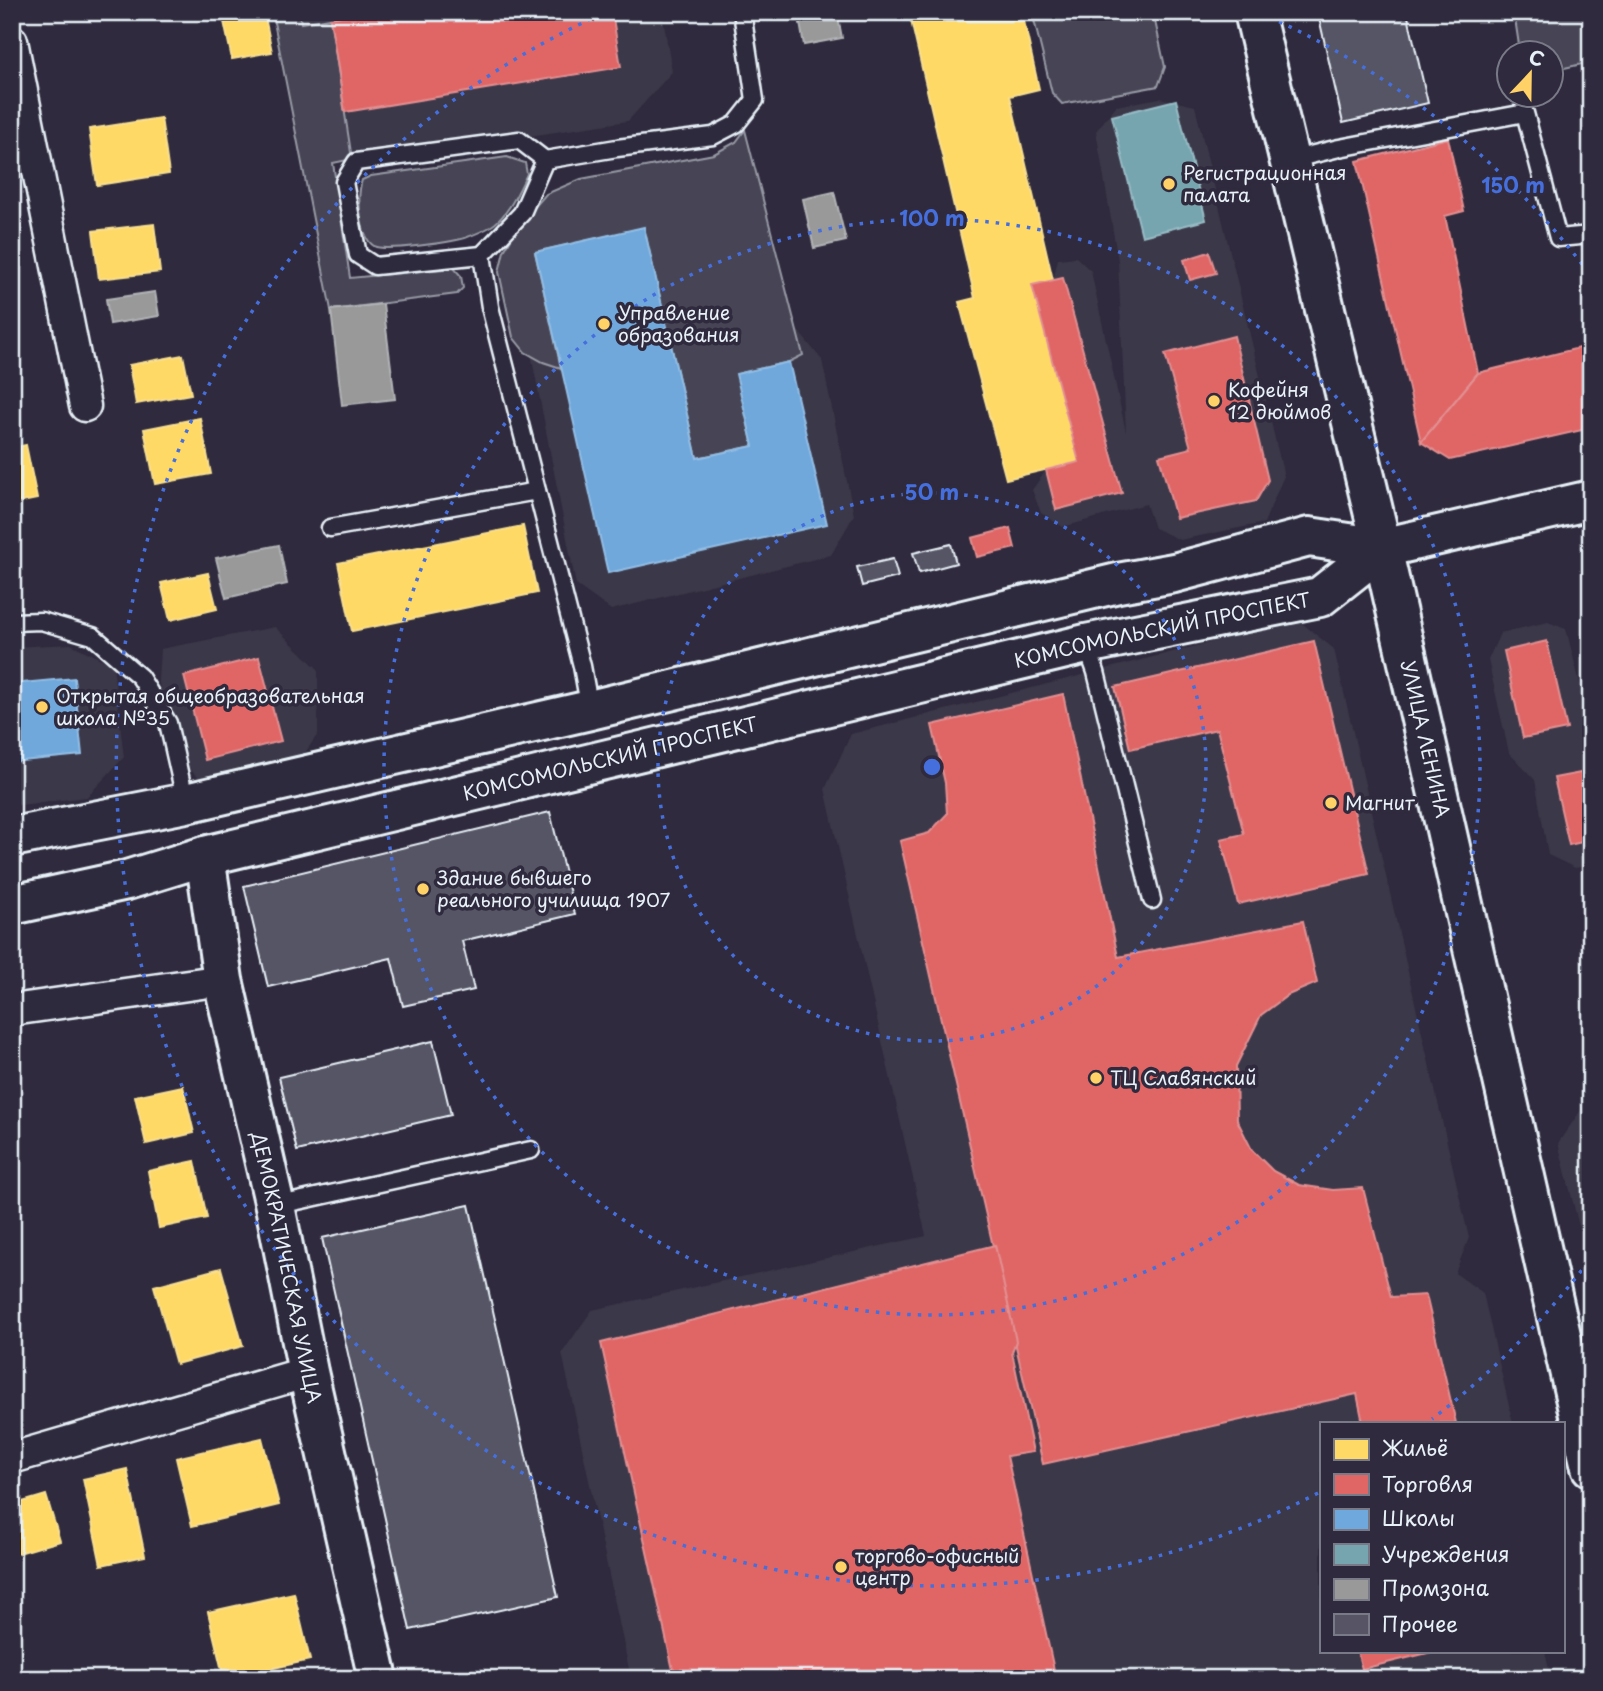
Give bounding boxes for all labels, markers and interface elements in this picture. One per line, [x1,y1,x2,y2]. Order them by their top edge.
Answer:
north arrow [1494,38,1564,108]
text: С [1525,42,1549,73]
place label: Регистрационная палата [1183,158,1347,208]
text: 150 m [1481,168,1545,200]
marker: Регистрационная палата [1161,176,1177,192]
text: 100 m [899,201,965,233]
place label: Управление образования [618,298,739,348]
marker: Управление образования [596,316,612,332]
place label: Кофейня 12 дюймов [1228,375,1331,425]
marker: Кофейня 12 дюймов [1206,393,1222,409]
text: 50 m [905,475,959,507]
street label: КОМСОМОЛЬСКИЙ ПРОСПЕКТ [1011,584,1313,674]
street label: УЛИЦА ЛЕНИНА [1395,657,1458,820]
place label: Открытая общеобразовательная школа №35 [56,681,365,731]
marker: Открытая общеобразовательная школа №35 [34,699,50,715]
street label: КОМСОМОЛЬСКИЙ ПРОСПЕКТ [460,709,760,806]
centre of rings [920,755,944,779]
place label: Магнит [1345,788,1415,816]
marker: Магнит [1323,795,1339,811]
place label: Здание бывшего реального училища 1907 [437,863,670,913]
marker: Здание бывшего реального училища 1907 [415,881,431,897]
place label: ТЦ Славянский [1110,1063,1256,1091]
marker: ТЦ Славянский [1088,1070,1104,1086]
street label: ДЕМОКРАТИЧЕСКАЯ УЛИЦА [245,1128,330,1406]
legend [1320,1422,1564,1652]
text: Жильё [1381,1431,1448,1463]
text: Торговля [1382,1467,1473,1499]
text: Школы [1382,1501,1455,1533]
text: Учреждения [1382,1537,1510,1569]
place label: торгово-офисный центр [855,1541,1019,1591]
marker: торгово-офисный центр [833,1559,849,1575]
text: Промзона [1382,1571,1489,1603]
text: Прочее [1382,1607,1458,1639]

